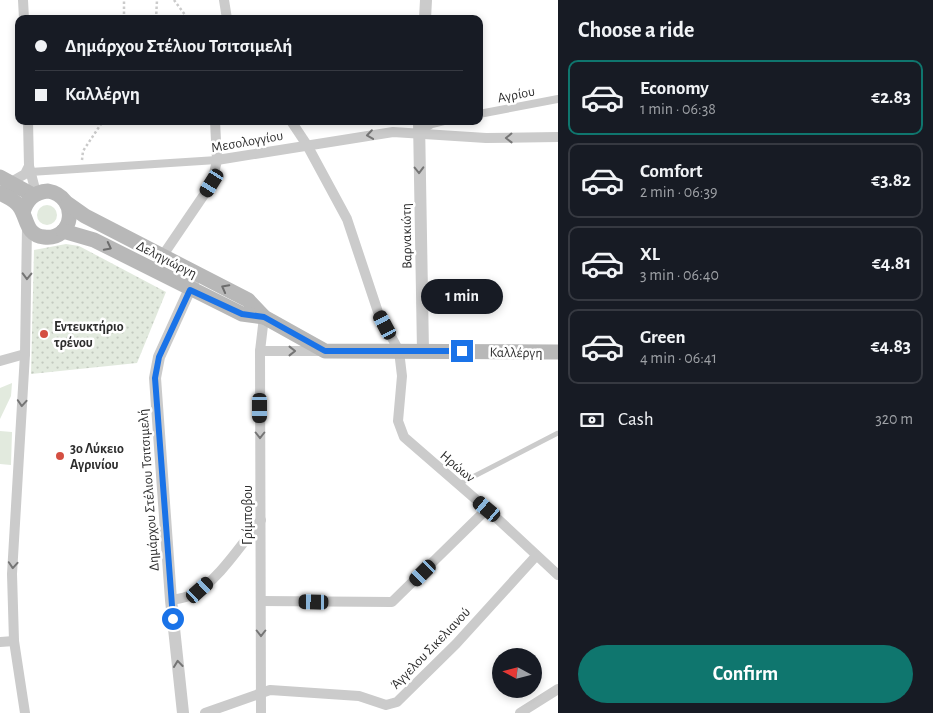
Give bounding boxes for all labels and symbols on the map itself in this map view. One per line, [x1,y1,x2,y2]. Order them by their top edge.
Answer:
street label: Αγρίου [496,85,536,105]
street label: Μεσολογγίου [210,129,284,155]
one-way arrow [365,129,373,140]
one-way arrow [505,133,513,143]
car [197,166,226,200]
one-way arrow [414,166,424,174]
street label: Βαρνακιώτη [399,203,415,269]
street label: Δεληγιώργη [134,239,199,281]
one-way arrow [103,241,112,251]
one-way arrow [21,272,32,280]
callout: 1 min [421,278,503,314]
one-way arrow [221,285,230,295]
car [371,308,398,342]
place label: Εντευκτήριο τρένου [53,320,124,350]
marker: Εντευκτήριο τρένου [38,328,50,340]
route end [451,340,473,362]
one-way arrow [288,346,296,356]
street label: Καλλέργη [489,346,543,360]
car [252,393,267,423]
one-way arrow [17,399,28,407]
street label: Δημάρχου Στέλιου Τσιτσιμελή [136,408,162,572]
one-way arrow [255,432,265,439]
place label: 3ο Λύκειο Αγρινίου [70,441,124,472]
street label: Ηρώων [437,448,477,485]
marker: 3ο Λύκειο Αγρινίου [54,450,66,462]
street label: Γρίμποβου [241,485,255,545]
car [470,494,503,524]
car [407,557,438,589]
one-way arrow [7,561,18,569]
car [183,574,216,606]
car [298,594,329,610]
street label: Άγγελου Σικελιανού [388,605,473,692]
route start [162,608,184,630]
one-way arrow [256,629,266,637]
north arrow [492,648,542,698]
one-way arrow [173,660,184,668]

